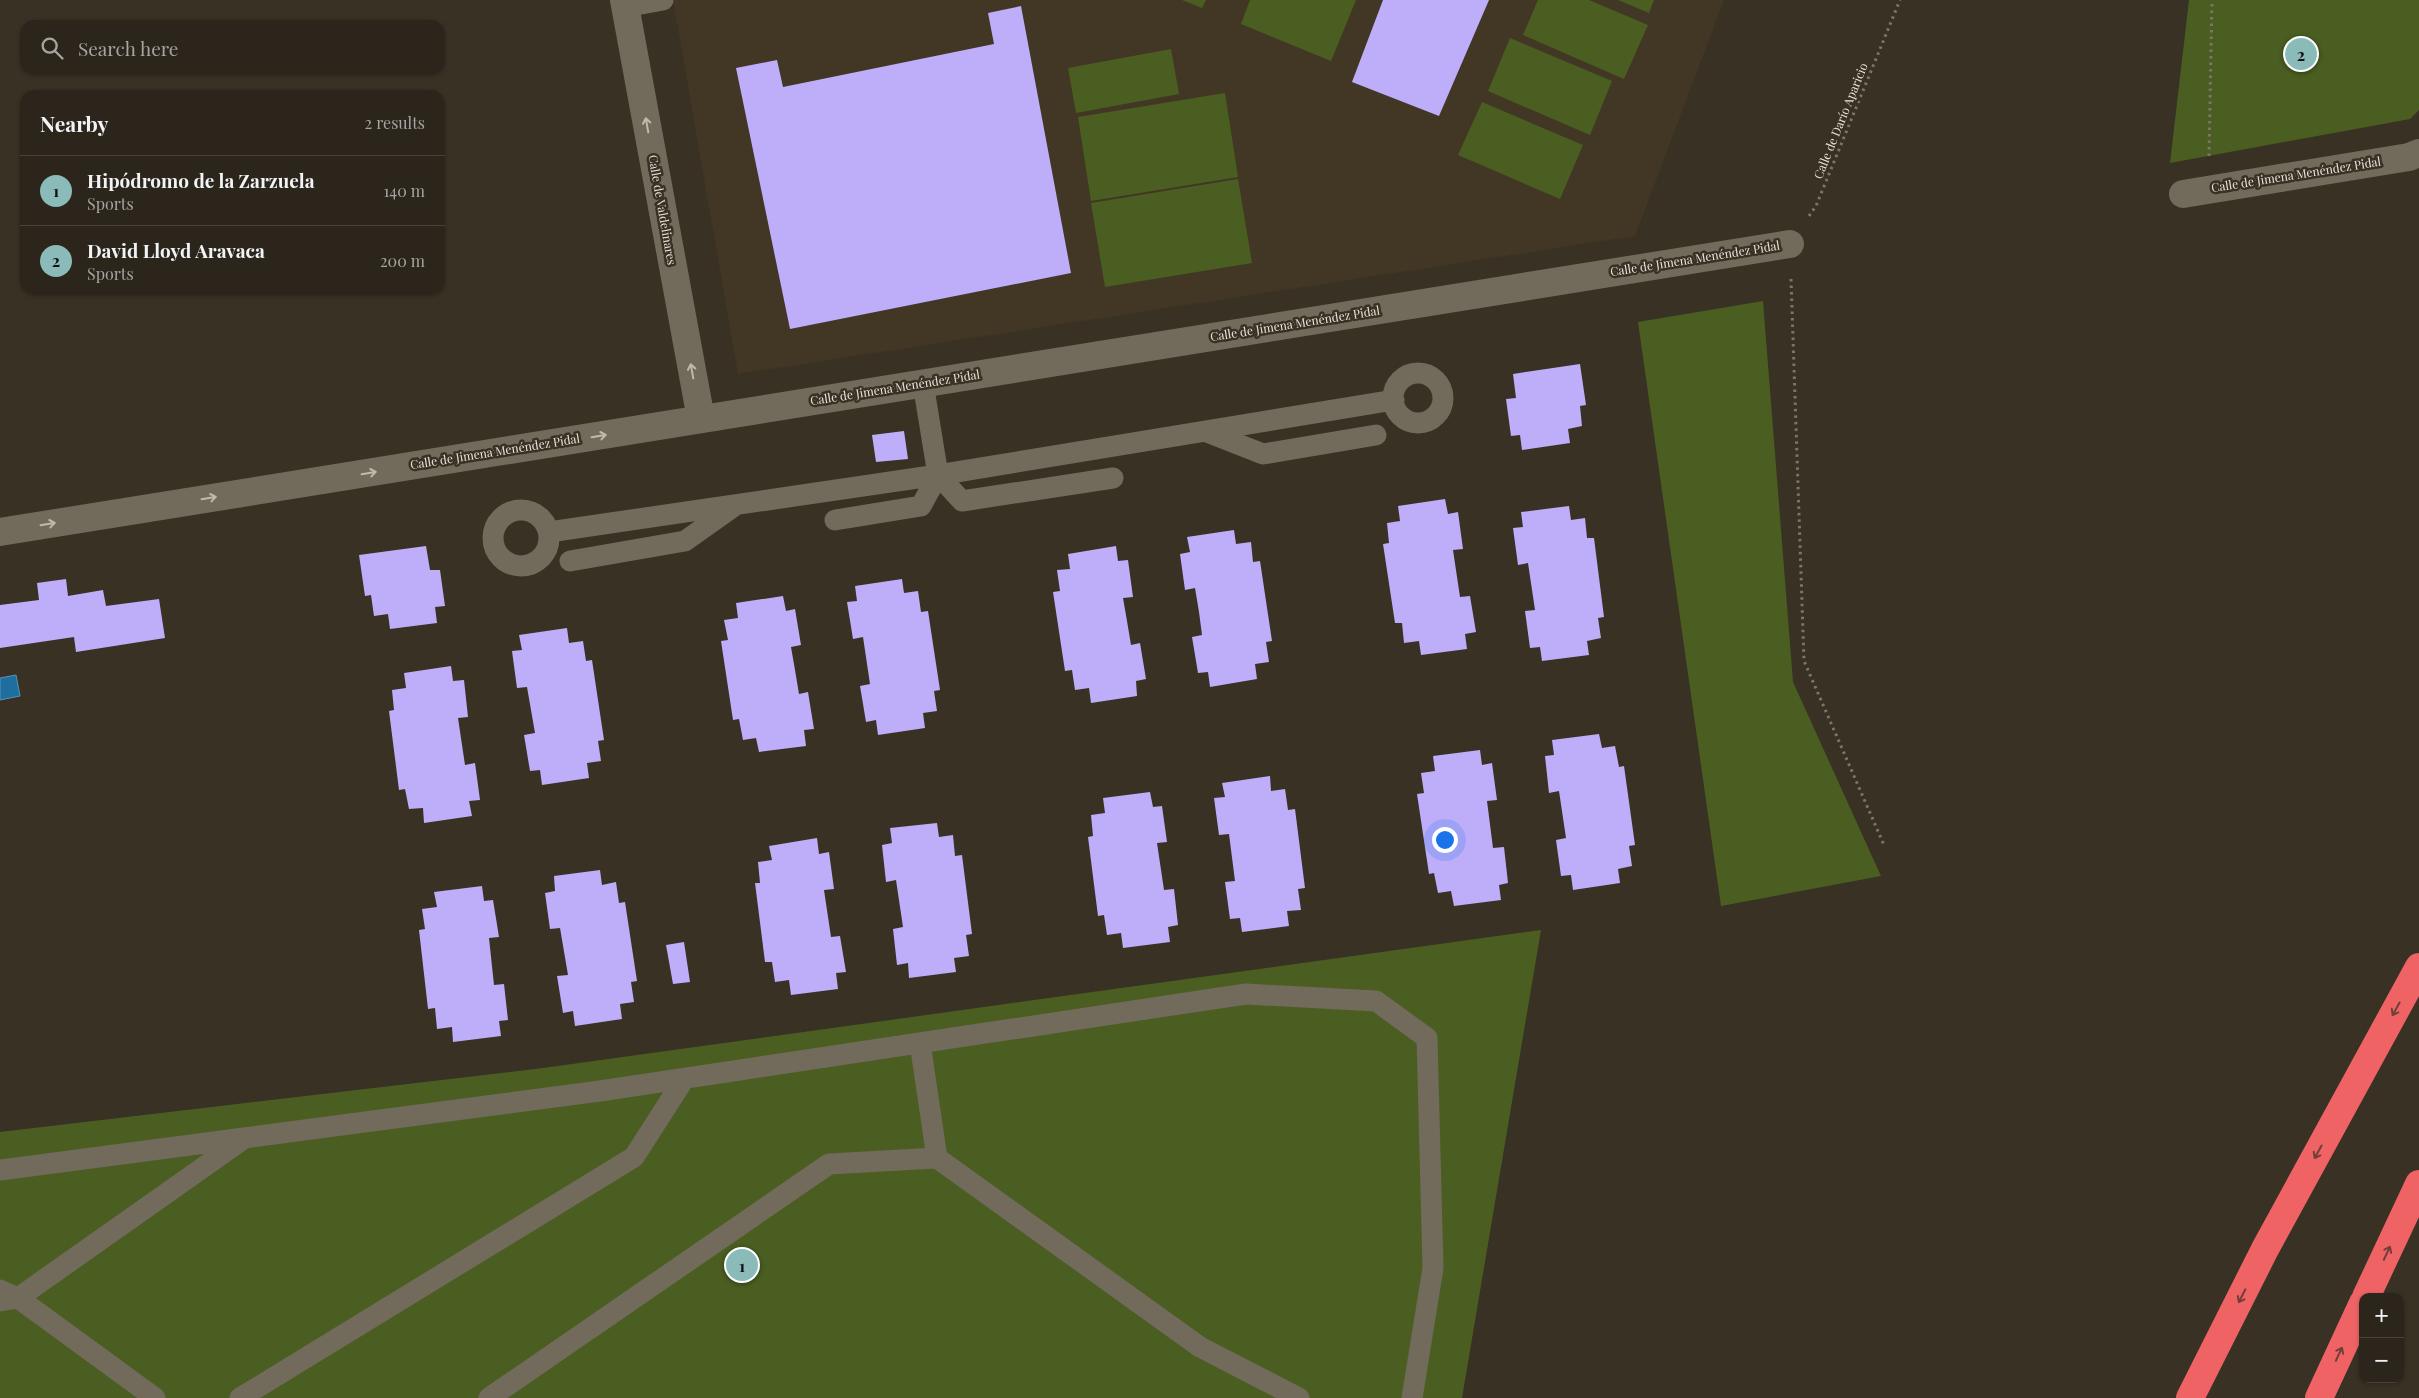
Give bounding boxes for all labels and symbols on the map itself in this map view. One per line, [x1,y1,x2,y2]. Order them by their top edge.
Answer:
pin: 2 [2285,35,2317,73]
street label: Calle de Darío Aparicio [1809,60,1871,181]
one-way arrow [642,118,651,134]
street label: Calle de Jimena Menéndez Pidal [2210,153,2382,195]
street label: Calle de Valdelinares [645,154,681,266]
street label: Calle de Jimena Menéndez Pidal [1609,237,1781,279]
street label: Calle de Jimena Menéndez Pidal [1209,302,1381,344]
one-way arrow [687,364,696,380]
street label: Calle de Jimena Menéndez Pidal [809,366,981,408]
street label: Calle de Jimena Menéndez Pidal [409,430,581,472]
one-way arrow [590,430,606,440]
one-way arrow [361,467,377,477]
one-way arrow [200,493,216,503]
one-way arrow [40,519,56,529]
your location [1432,827,1458,853]
one-way arrow [2391,1002,2401,1017]
one-way arrow [2313,1144,2322,1159]
pin: 1 [726,1246,758,1284]
one-way arrow [2382,1246,2392,1261]
one-way arrow [2237,1288,2247,1303]
one-way arrow [2335,1347,2345,1362]

